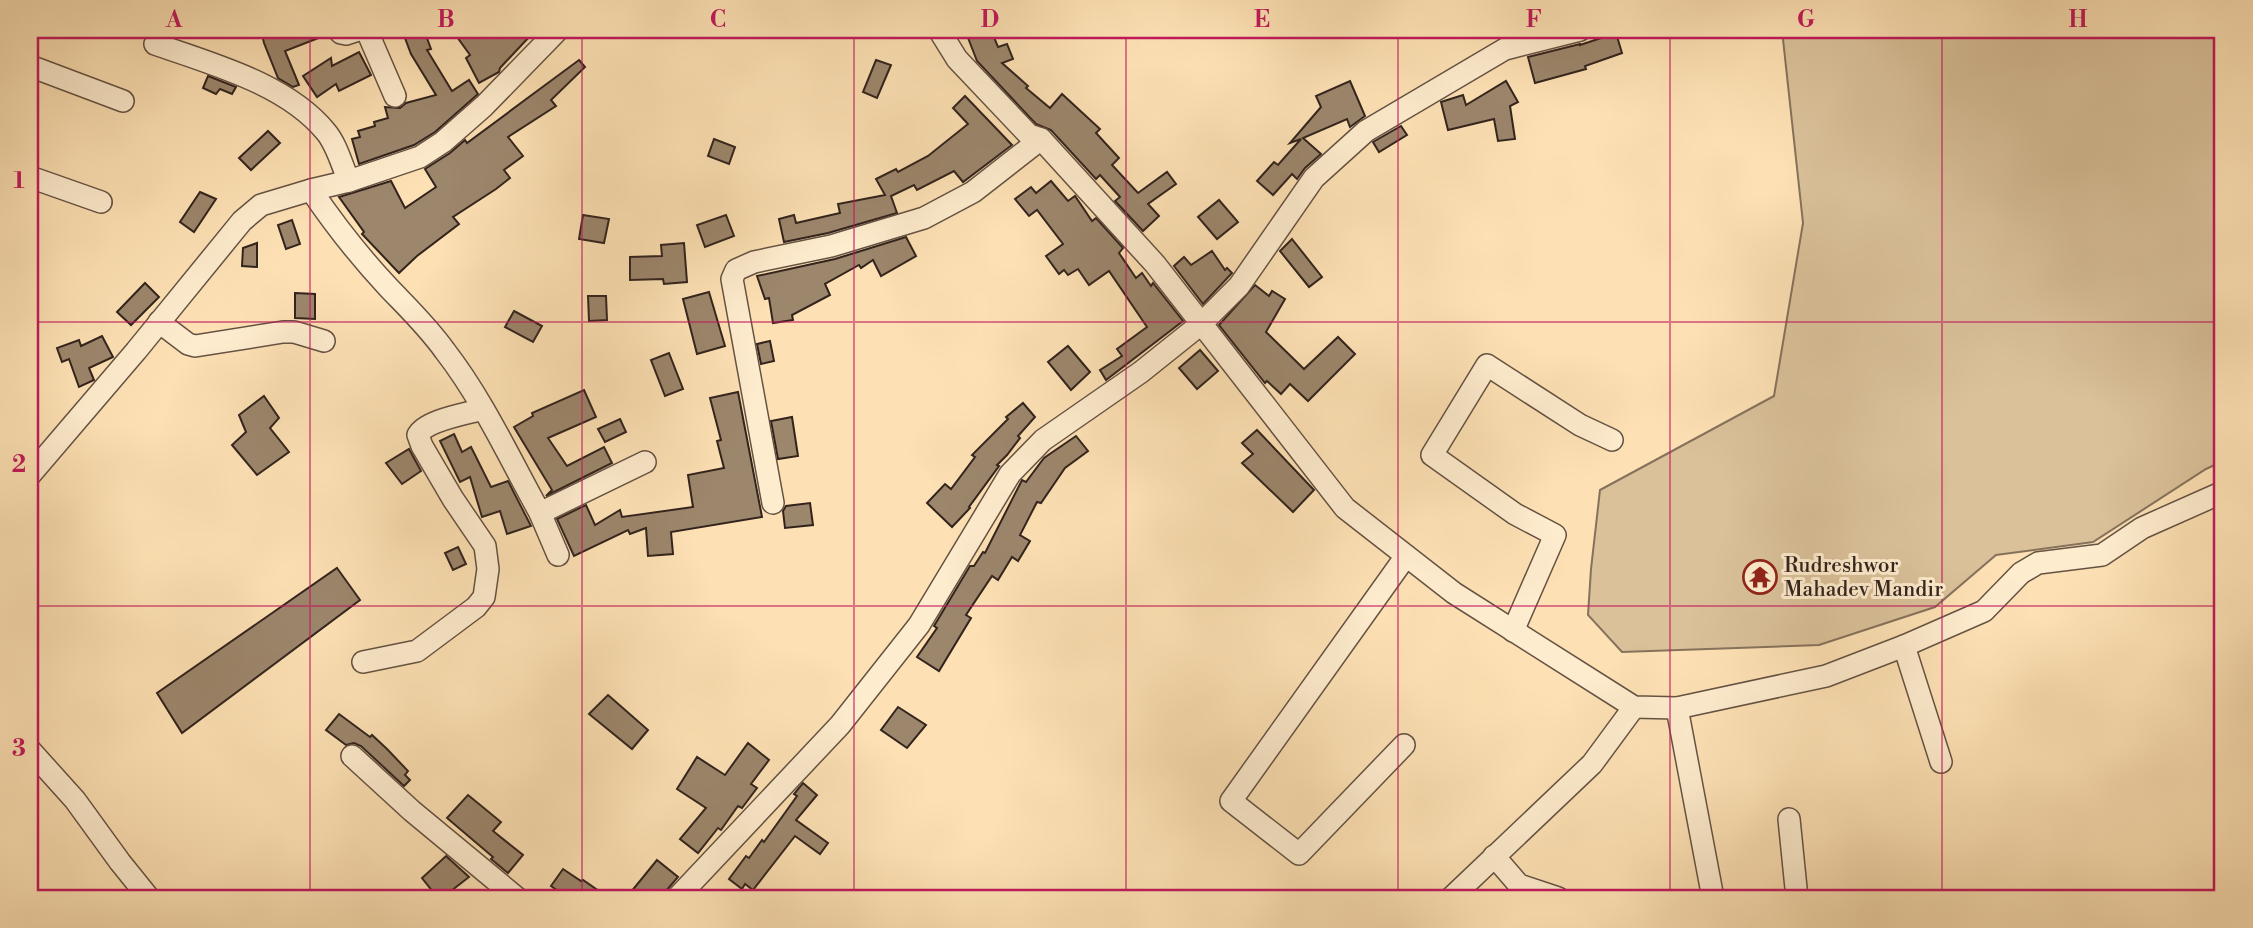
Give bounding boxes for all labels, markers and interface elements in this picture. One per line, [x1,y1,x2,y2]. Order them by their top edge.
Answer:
text: A [165,6,183,34]
text: B [437,6,455,34]
text: C [710,6,726,34]
text: D [981,6,999,34]
text: E [1254,6,1270,34]
text: F [1526,6,1542,34]
text: G [1797,6,1815,34]
text: H [2069,6,2088,34]
text: 1 [13,167,25,195]
text: 2 [12,451,26,479]
place label: Rudreshwor Mahadev Mandir [1784,553,1943,603]
temple icon: Rudreshwor Mahadev Mandir [1741,558,1779,596]
text: 3 [12,735,26,763]

